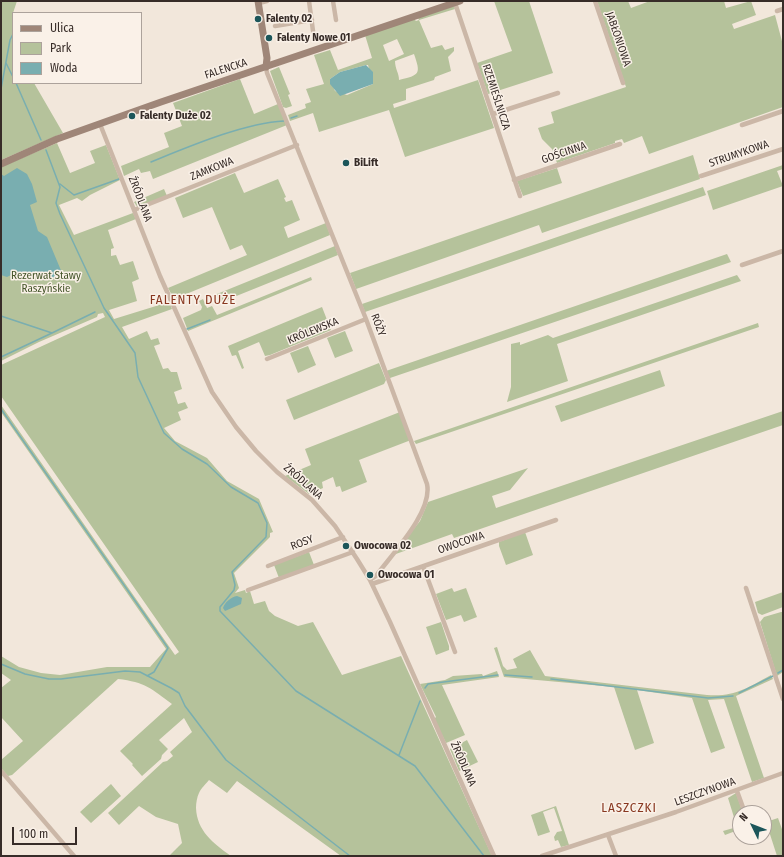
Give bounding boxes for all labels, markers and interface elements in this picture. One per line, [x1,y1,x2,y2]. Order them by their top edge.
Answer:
street label: JABŁONIOWA [603,10,633,68]
legend [12,12,142,84]
place label: Falenty 02 [266,12,312,26]
marker: Falenty 02 [253,14,263,24]
text: Ulica [50,21,74,35]
place label: Falenty Nowe 01 [277,31,351,45]
marker: Falenty Nowe 01 [264,33,274,43]
text: Park [50,41,71,55]
street label: FALENCKA [203,56,249,82]
text: Woda [50,61,78,75]
street label: RZEMIEŚLNICZA [479,62,513,132]
place label: Falenty Duże 02 [140,109,211,123]
marker: Falenty Duże 02 [127,111,137,121]
street label: STRUMYKOWA [707,138,771,170]
street label: GOŚCINNA [540,139,588,167]
street label: ZAMKOWA [188,154,236,184]
place label: BiLift [354,156,378,170]
marker: BiLift [341,158,351,168]
street label: ŹRÓDLANA [125,174,155,224]
park label: Rezerwat Stawy Raszyńskie [11,269,81,295]
district label: FALENTY DUŻE [150,292,236,308]
street label: RÓŻY [368,312,388,338]
street label: KRÓLEWSKA [286,315,340,347]
street label: ŹRÓDLANA [281,461,325,503]
street label: OWOCOWA [436,529,486,557]
street label: ROSY [289,533,315,553]
place label: Owocowa 02 [354,539,411,553]
marker: Owocowa 02 [341,541,351,551]
place label: Owocowa 01 [378,568,434,582]
marker: Owocowa 01 [365,570,375,580]
street label: ŹRÓDLANA [447,740,479,788]
street label: LESZCZYNOWA [673,775,737,809]
district label: LASZCZKI [601,800,657,816]
north arrow [732,805,772,845]
text: N [737,810,751,824]
scale bar [14,819,79,845]
text: 100 m [19,827,48,841]

